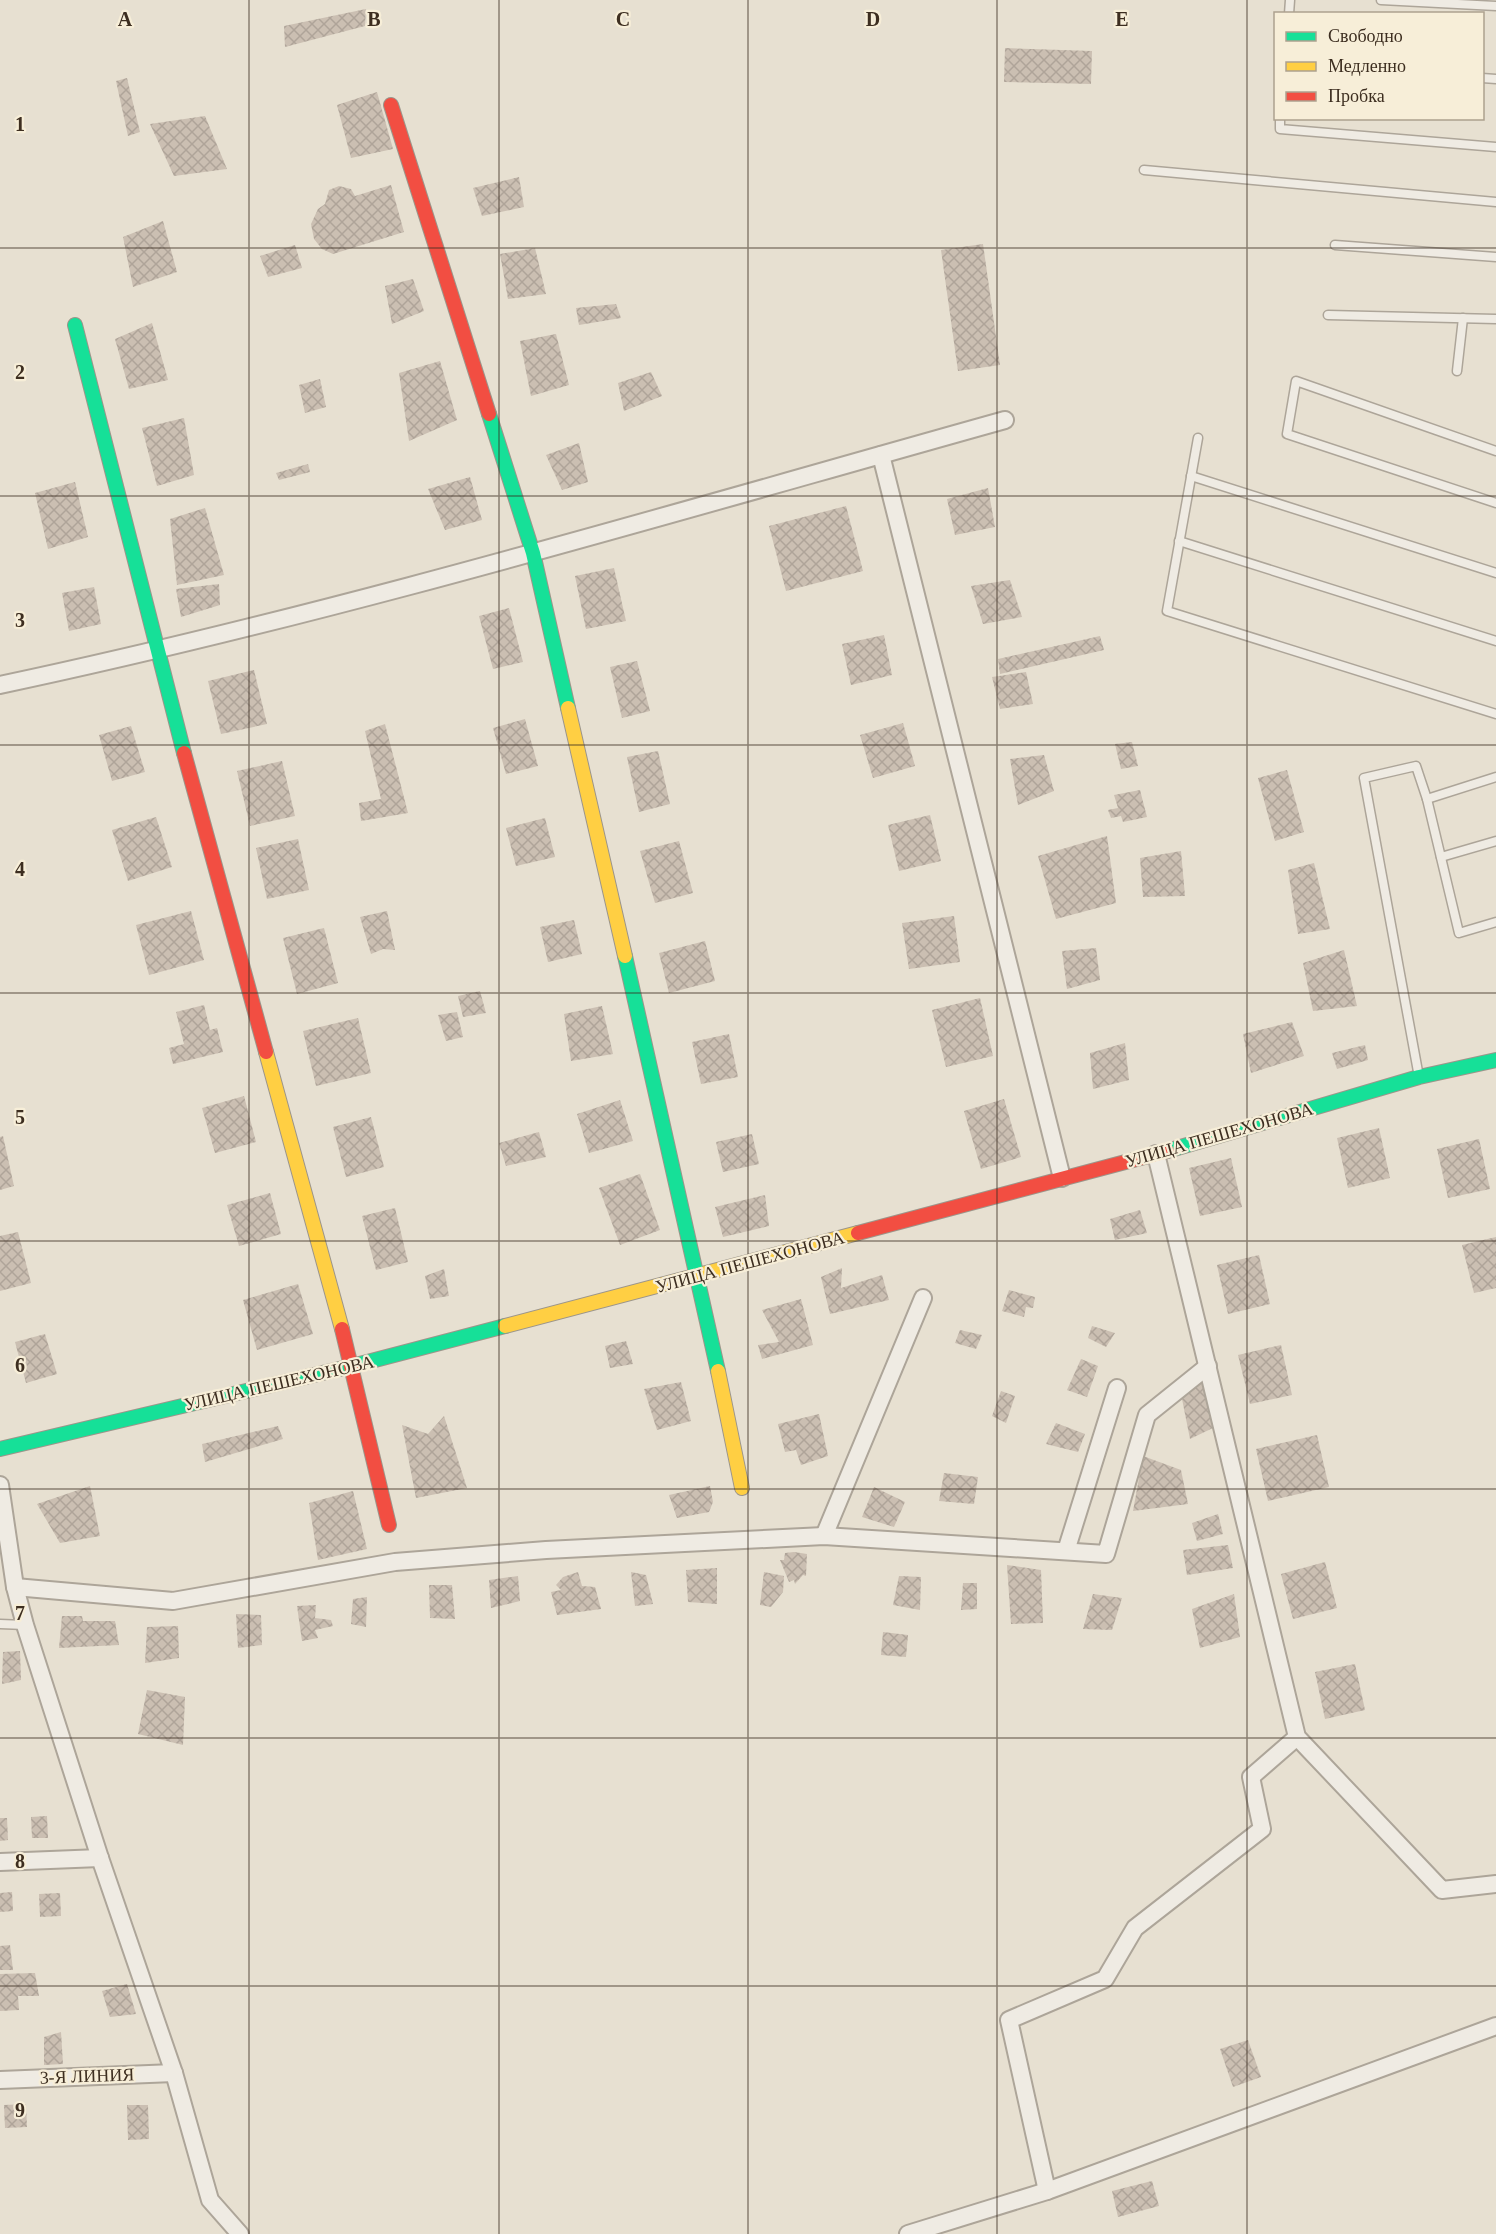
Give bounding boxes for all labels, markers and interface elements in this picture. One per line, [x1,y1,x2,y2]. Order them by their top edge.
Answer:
text: A [118,8,133,30]
text: B [367,8,381,30]
text: C [616,8,630,30]
text: D [866,8,880,30]
text: E [1115,8,1129,30]
legend [1274,12,1484,120]
text: Свободно [1328,26,1403,46]
text: Медленно [1328,56,1406,76]
text: Пробка [1328,86,1385,106]
text: 1 [15,113,25,135]
text: 2 [15,361,25,383]
text: 3 [15,609,25,631]
text: 4 [15,858,25,880]
street label: УЛИЦА ПЕШЕХОНОВА [1123,1099,1315,1171]
text: 5 [15,1106,25,1128]
street label: УЛИЦА ПЕШЕХОНОВА [653,1227,847,1297]
street label: УЛИЦА ПЕШЕХОНОВА [182,1351,376,1415]
text: 6 [15,1354,25,1376]
text: 7 [15,1602,25,1624]
text: 8 [15,1850,25,1872]
street label: 3-Я ЛИНИЯ [39,2064,135,2088]
text: 9 [15,2099,25,2121]

